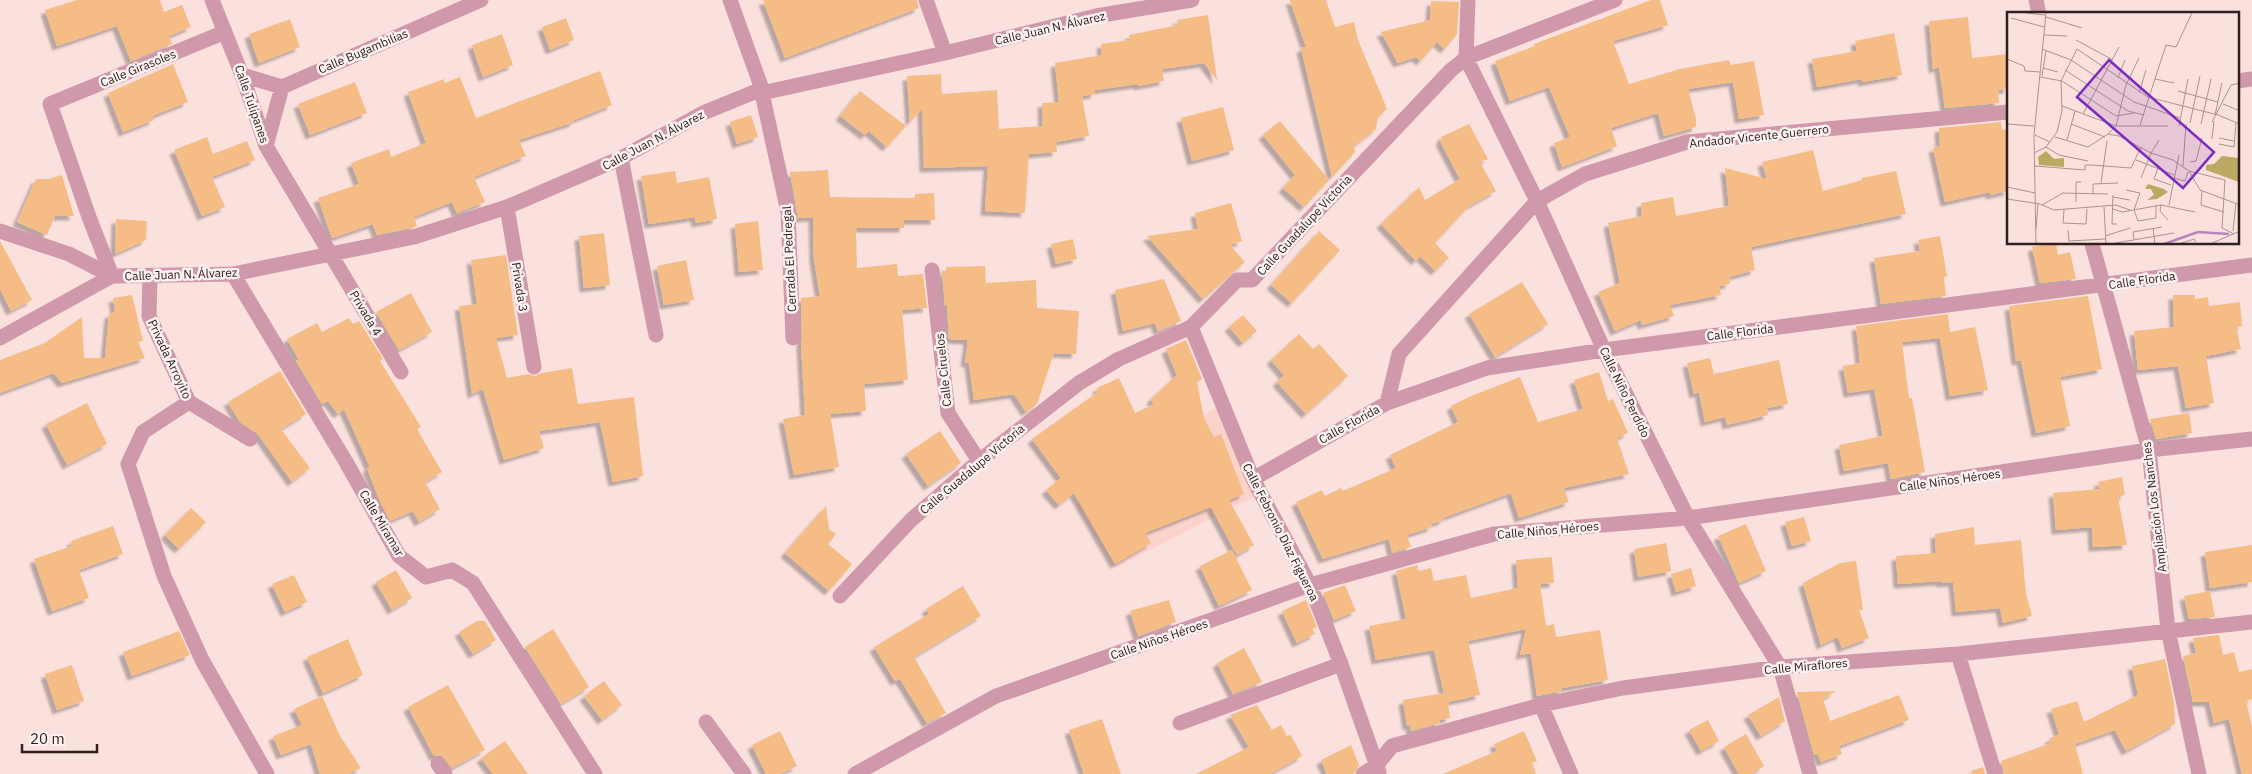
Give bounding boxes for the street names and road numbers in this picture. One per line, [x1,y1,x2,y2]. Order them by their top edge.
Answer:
street label: Calle Juan N. Álvarez [993,8,1107,48]
street label: Calle Bugambilias [316,25,410,77]
street label: Calle Girasoles [98,46,178,90]
street label: Calle Tulipanes [232,63,272,145]
street label: Calle Juan N. Álvarez [600,107,707,173]
street label: Andador Vicente Guerrero [1688,121,1830,151]
street label: Calle Guadalupe Victoria [1253,171,1355,278]
street label: Cerrada El Pedregal [779,206,799,312]
street label: Privada 3 [509,261,531,313]
street label: Calle Juan N. Álvarez [124,265,238,283]
street label: Calle Florida [2108,268,2177,292]
street label: Privada 4 [347,288,385,338]
street label: Privada Arroyito [145,317,195,401]
street label: Calle Florida [1706,320,1775,344]
street label: Calle Ciruelos [932,332,954,408]
street label: Calle Niño Perdido [1597,344,1654,440]
street label: Calle Florida [1316,401,1383,447]
street label: Calle Guadalupe Victoria [917,420,1028,517]
street label: Ampliación Los Nanches [2139,441,2169,573]
street label: Calle Febronio Díaz Figueroa [1240,460,1323,604]
street label: Calle Niños Héroes [1898,465,2002,495]
street label: Calle Miramar [356,487,408,559]
street label: Calle Niños Héroes [1497,518,1600,542]
street label: Calle Niños Héroes [1108,615,1210,663]
street label: Calle Miraflores [1764,655,1849,677]

